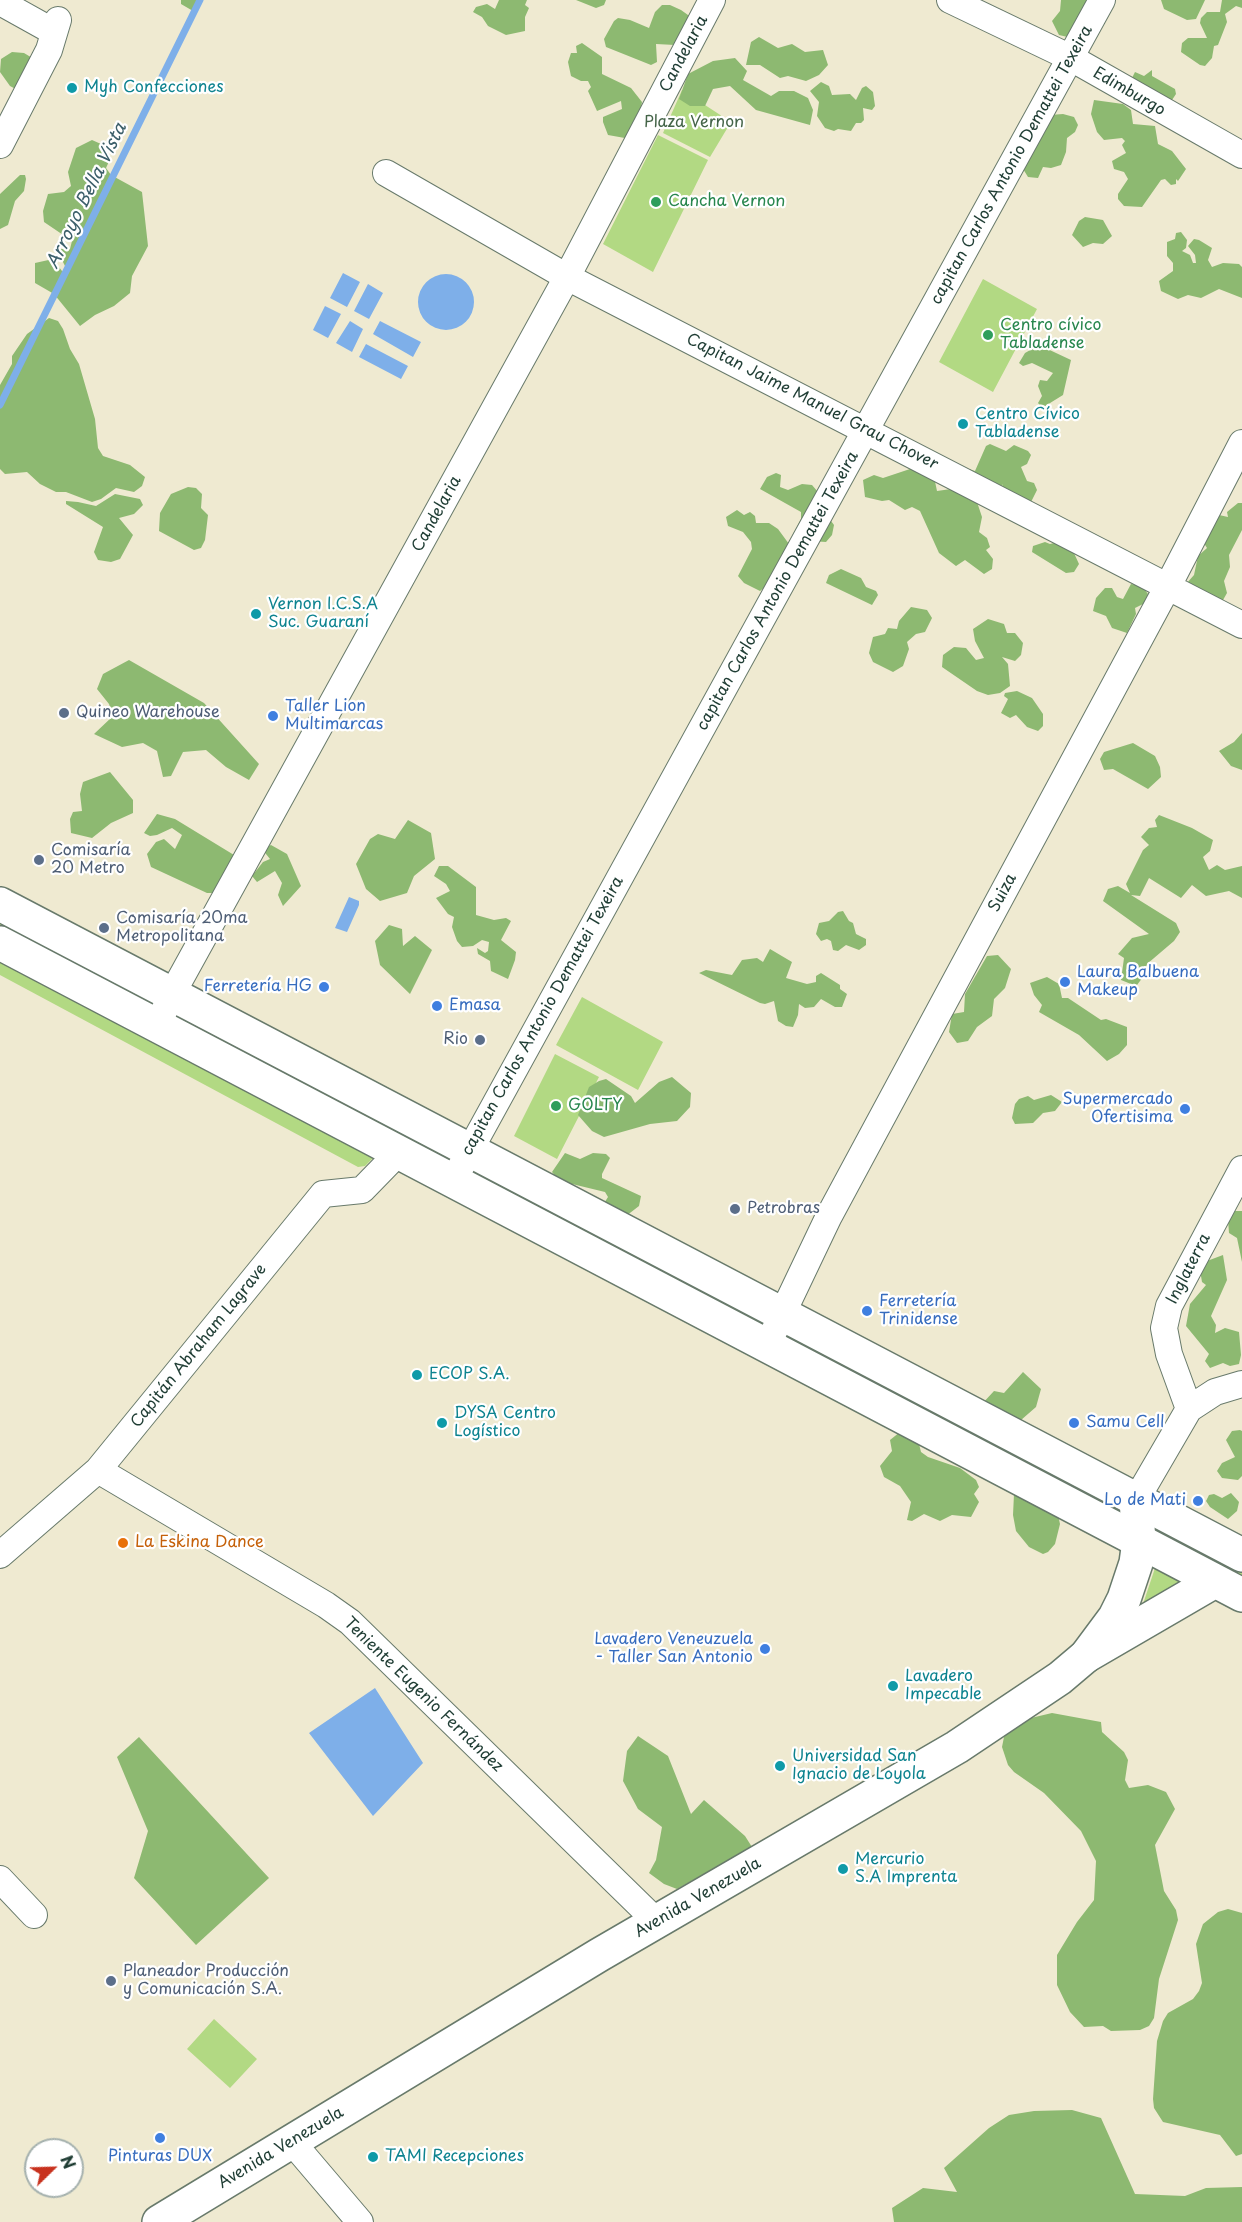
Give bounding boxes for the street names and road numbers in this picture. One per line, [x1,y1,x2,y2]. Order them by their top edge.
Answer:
street label: Candelaria [656,12,712,96]
street label: capitan Carlos Antonio Demattei Texeira [927,22,1097,308]
street label: Edimburgo [1089,64,1169,120]
street label: Capitan Jaime Manuel Grau Chover [683,330,941,474]
street label: capitan Carlos Antonio Demattei Texeira [693,448,863,734]
street label: Candelaria [408,473,466,555]
street label: Suiza [985,870,1021,916]
street label: capitan Carlos Antonio Demattei Texeira [458,873,628,1159]
street label: Inglaterra [1163,1231,1215,1307]
street label: Capitán Abraham Lagrave [127,1260,271,1432]
street label: Teniente Eugenio Fernández [339,1614,507,1776]
street label: Avenida Venezuela [631,1854,765,1942]
street label: Avenida Venezuela [215,2103,347,2193]

